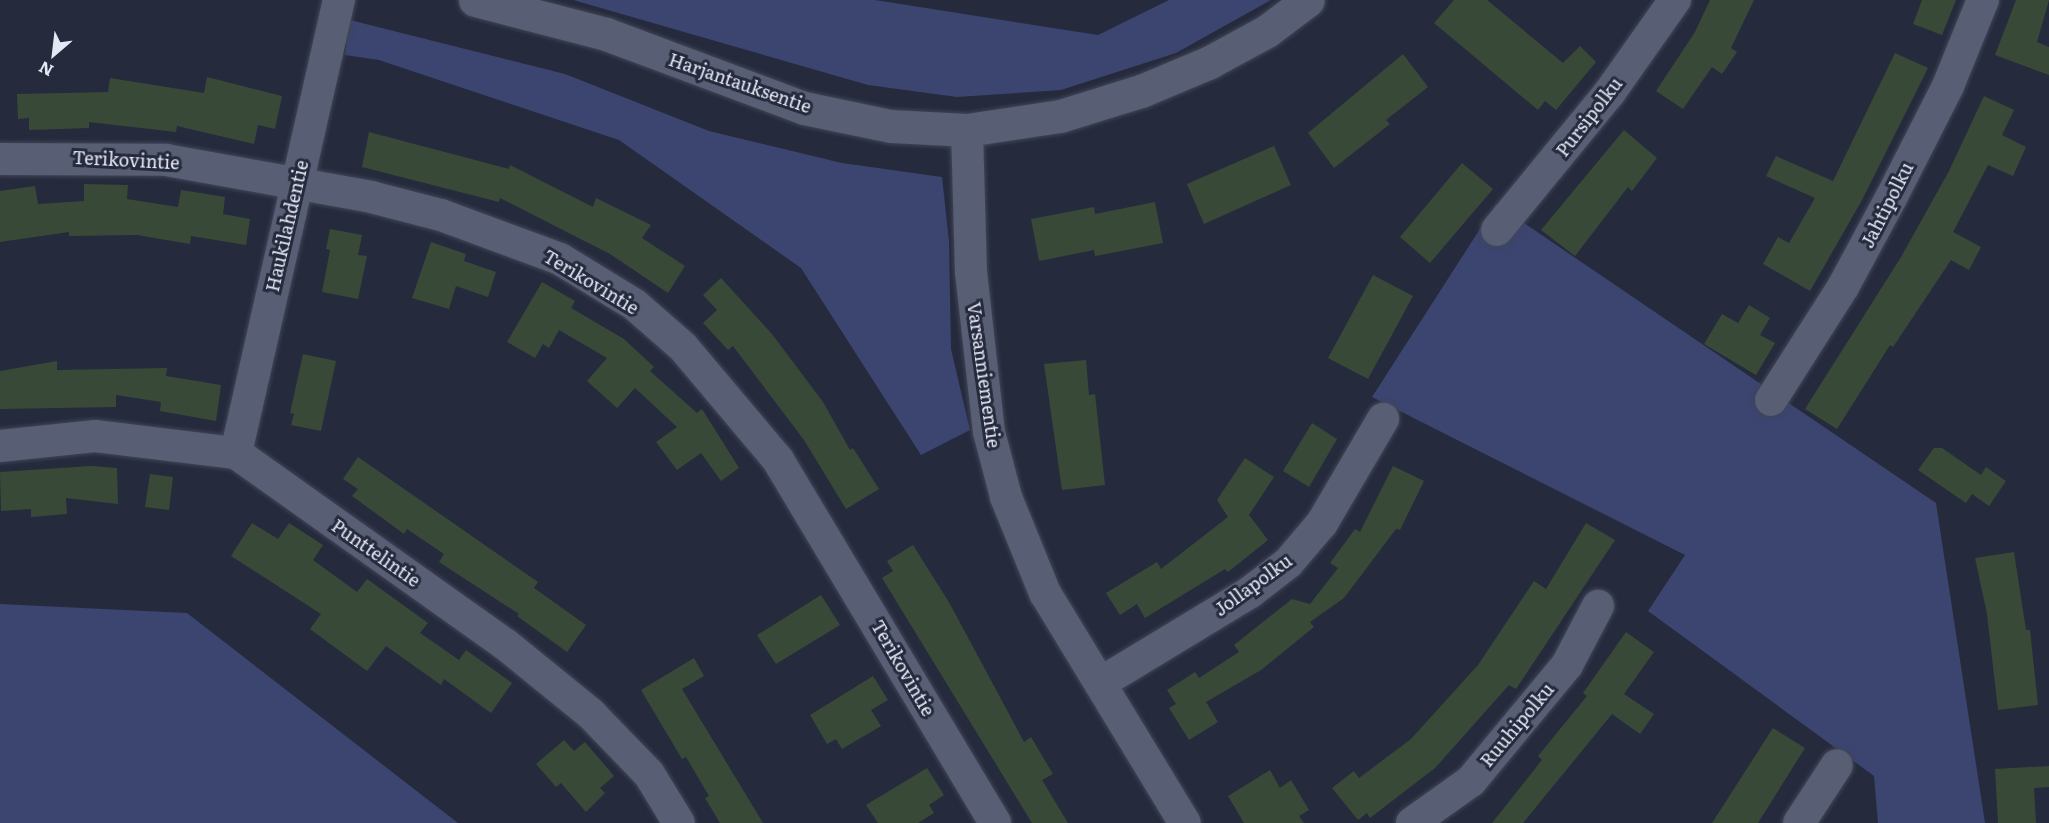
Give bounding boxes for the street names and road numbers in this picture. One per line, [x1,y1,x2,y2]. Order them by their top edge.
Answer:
street label: Harjantauksentie [666,48,814,118]
street label: Pursipolku [1551,73,1627,161]
street label: Terikovintie [72,146,180,174]
street label: Haukilahdentie [261,158,313,294]
street label: Jahtipolku [1856,159,1918,251]
street label: Terikovintie [539,245,643,319]
street label: Varsanniementie [963,301,1005,449]
street label: Punttelintie [328,515,424,591]
street label: Jollapolku [1210,550,1296,620]
street label: Terikovintie [867,616,939,720]
street label: Ruuhipolku [1476,679,1558,771]

